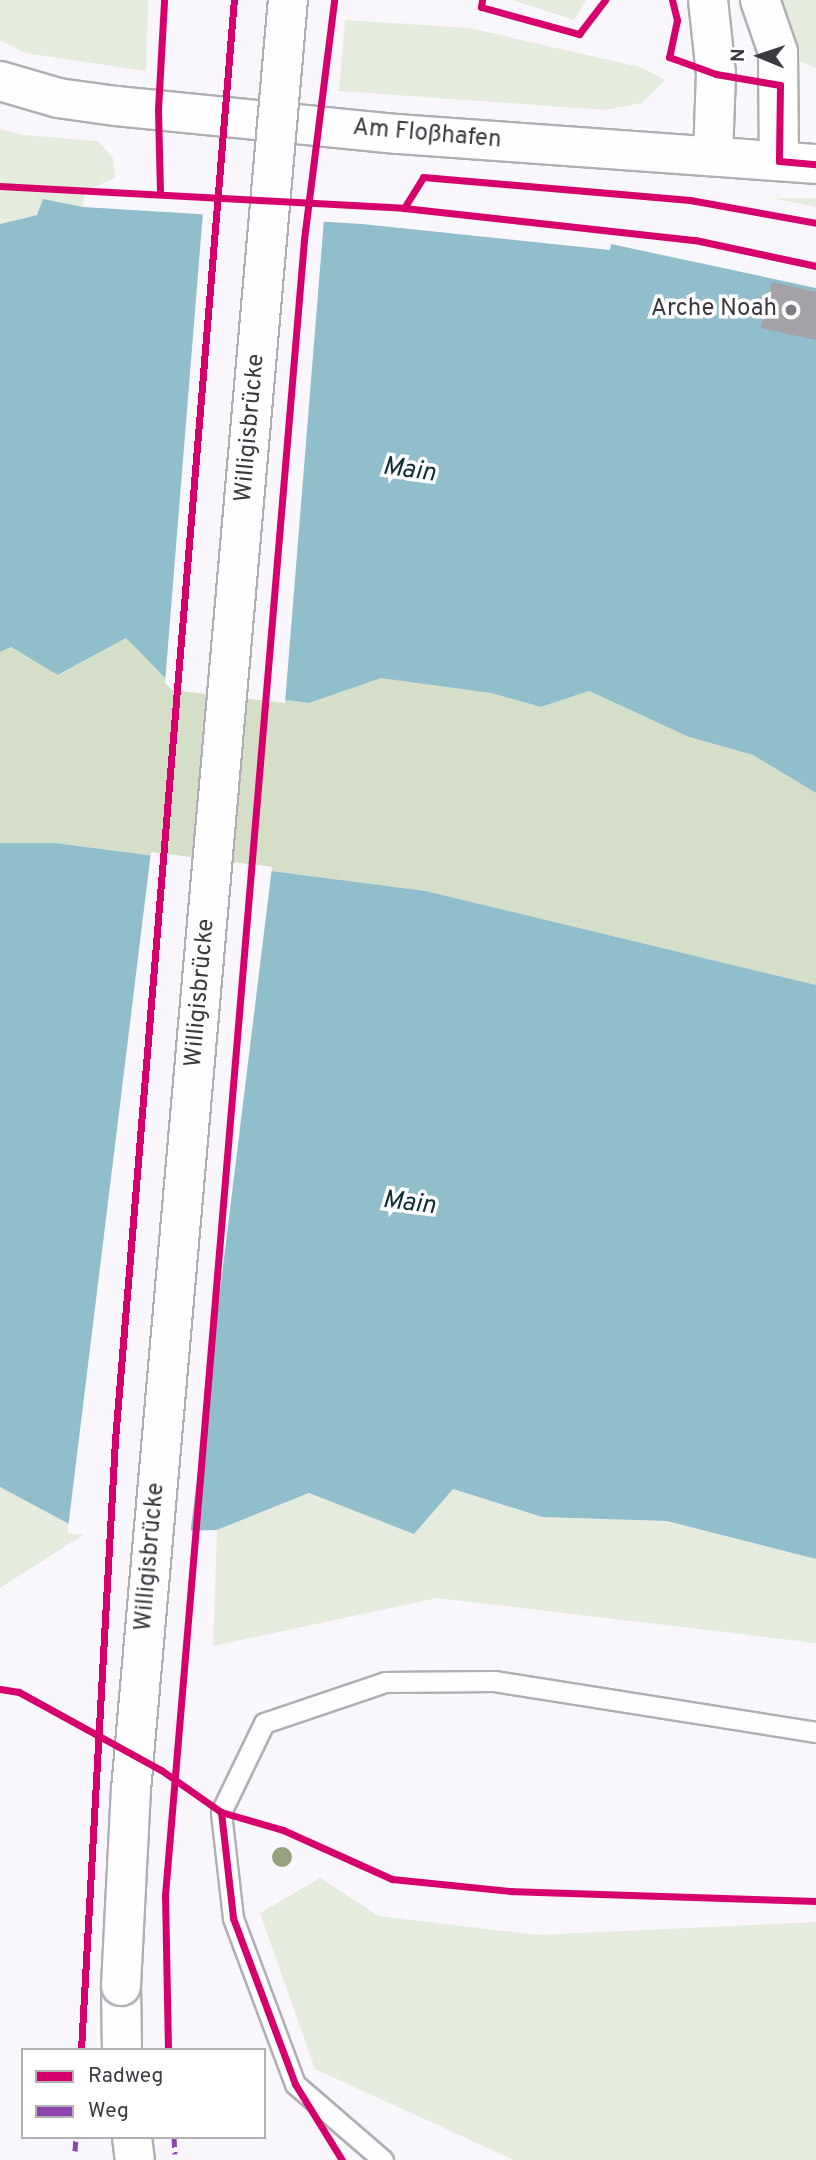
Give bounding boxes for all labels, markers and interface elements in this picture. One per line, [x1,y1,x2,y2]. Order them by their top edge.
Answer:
north arrow [725,21,795,91]
text: N [727,48,751,63]
street label: Am Floßhafen [351,114,503,156]
place label: Arche Noah [651,296,777,324]
marker: Arche Noah [783,302,799,318]
street label: Willigisbrücke [230,353,272,503]
water label: Main [380,452,438,490]
street label: Willigisbrücke [180,918,222,1068]
water label: Main [381,1185,437,1223]
street label: Willigisbrücke [130,1482,172,1632]
legend [21,2048,266,2139]
text: Radweg [88,2063,163,2090]
text: Weg [88,2098,129,2125]

